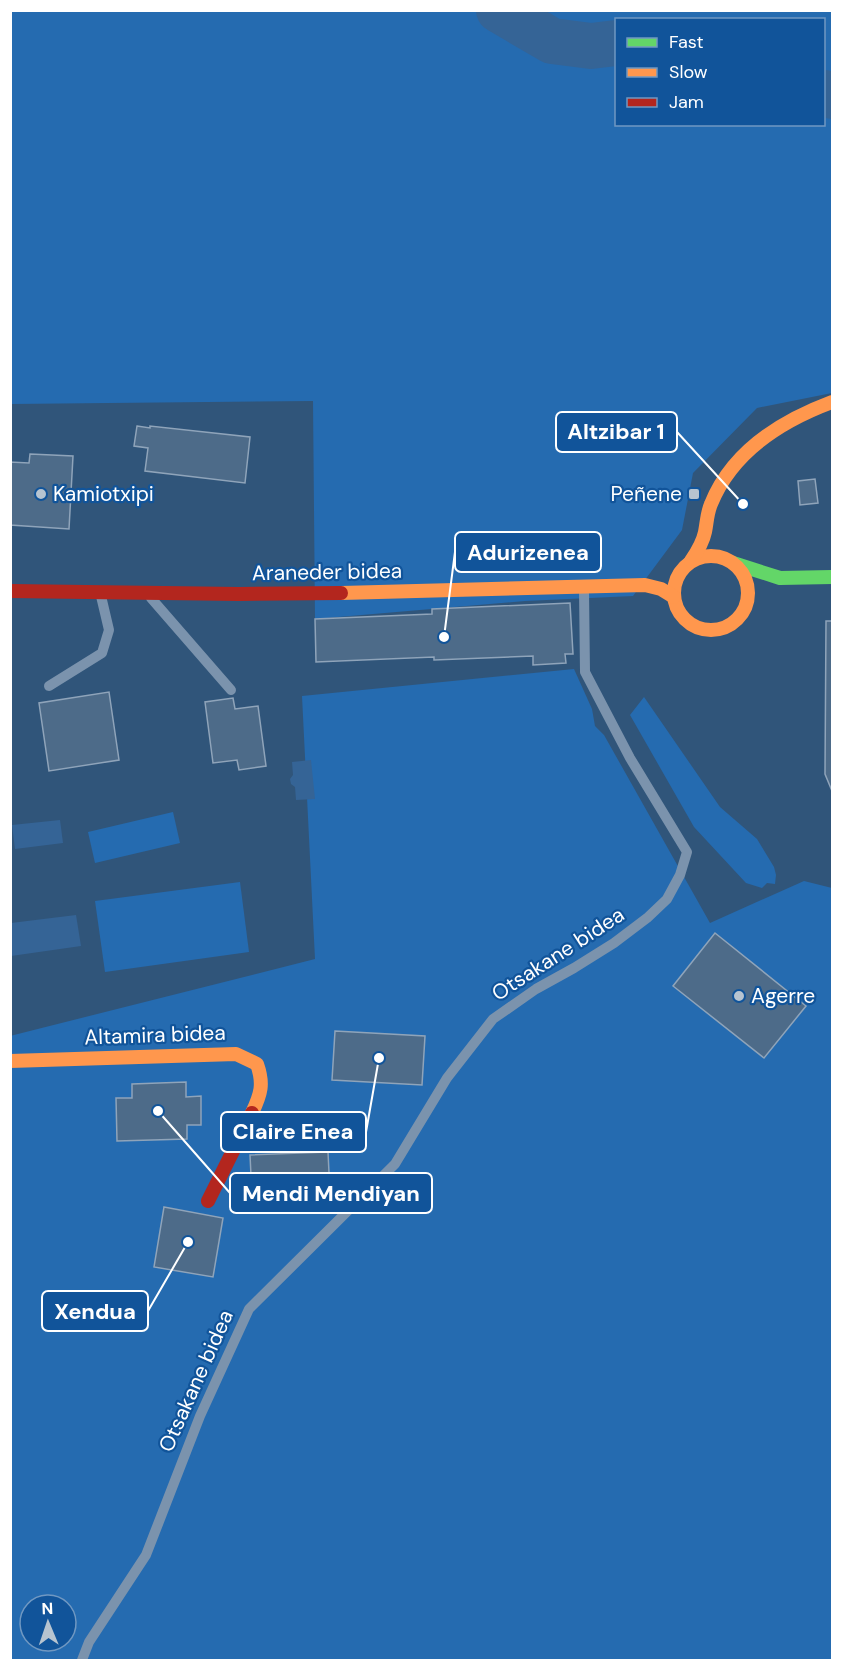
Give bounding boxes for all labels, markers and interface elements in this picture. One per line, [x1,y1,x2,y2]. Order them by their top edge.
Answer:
legend [615,18,825,126]
text: Fast [669,30,704,54]
text: Slow [669,60,708,84]
text: Jam [669,90,704,114]
callout: Altzibar 1 [556,412,677,452]
text: Altzibar 1 [567,417,665,446]
place label: Kamiotxipi [53,480,154,508]
place label: Peñene [611,480,682,508]
marker: Kamiotxipi [34,487,48,501]
marker: Peñene [687,487,701,501]
callout: Adurizenea [455,532,601,572]
text: Adurizenea [467,538,589,567]
street label: Araneder bidea [252,557,402,587]
street label: Otsakane bidea [486,901,630,1007]
place label: Agerre [751,982,815,1010]
marker: Agerre [732,989,746,1003]
street label: Altamira bidea [84,1019,226,1051]
callout: Claire Enea [221,1112,366,1152]
text: Claire Enea [233,1117,353,1146]
callout: Mendi Mendiyan [230,1173,432,1213]
text: Mendi Mendiyan [242,1179,420,1208]
callout: Xendua [42,1291,148,1331]
text: Xendua [54,1297,136,1326]
street label: Otsakane bidea [152,1306,240,1456]
north arrow [18,1593,78,1653]
text: N [41,1598,54,1619]

